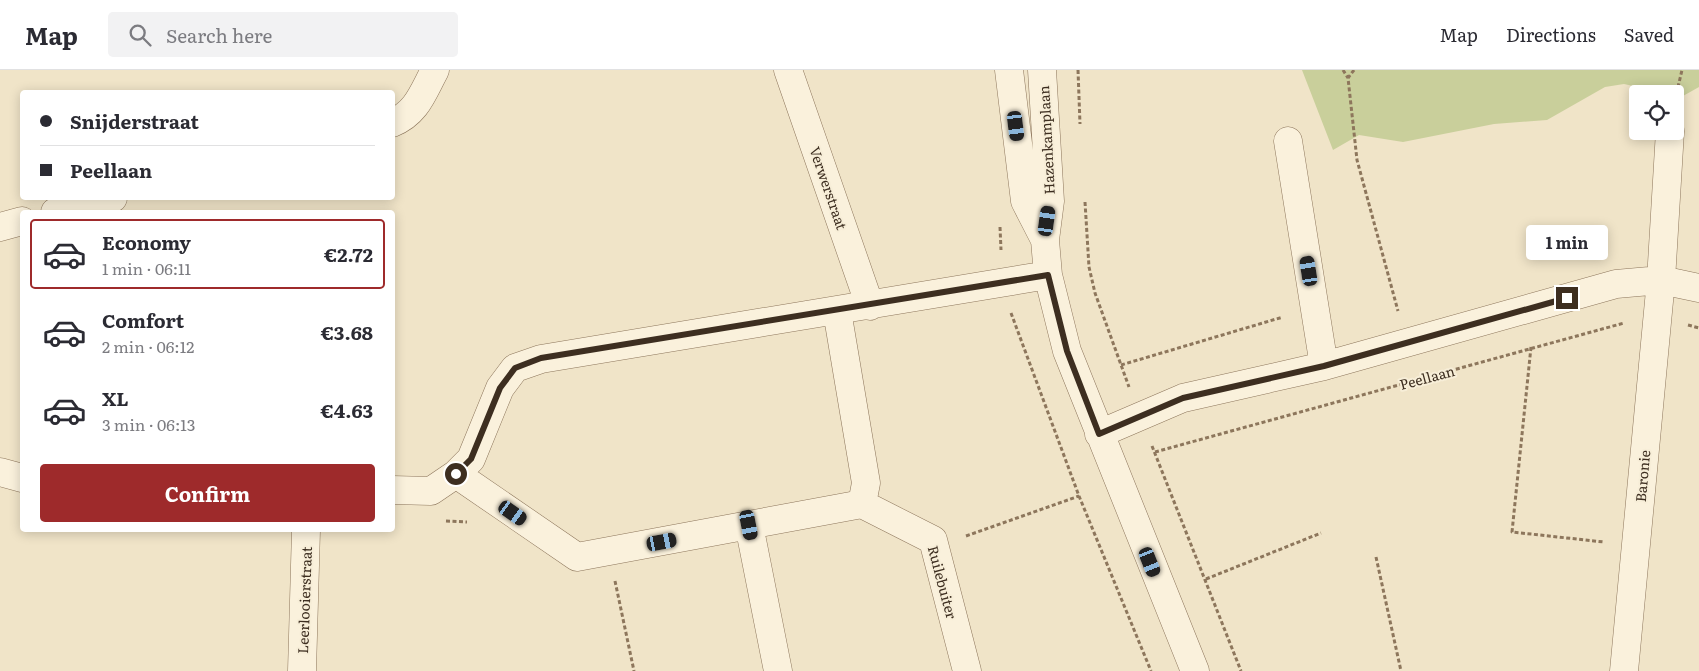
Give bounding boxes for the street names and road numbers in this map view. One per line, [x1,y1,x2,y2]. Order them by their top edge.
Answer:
street label: Hazenkamplaan [1033,85,1059,195]
street label: Verwerstraat [805,144,853,233]
street label: Peellaan [1397,360,1457,394]
street label: Baronie [1630,449,1654,503]
street label: Ruilebuiter [924,543,963,621]
street label: Leerlooierstraat [292,546,316,654]

